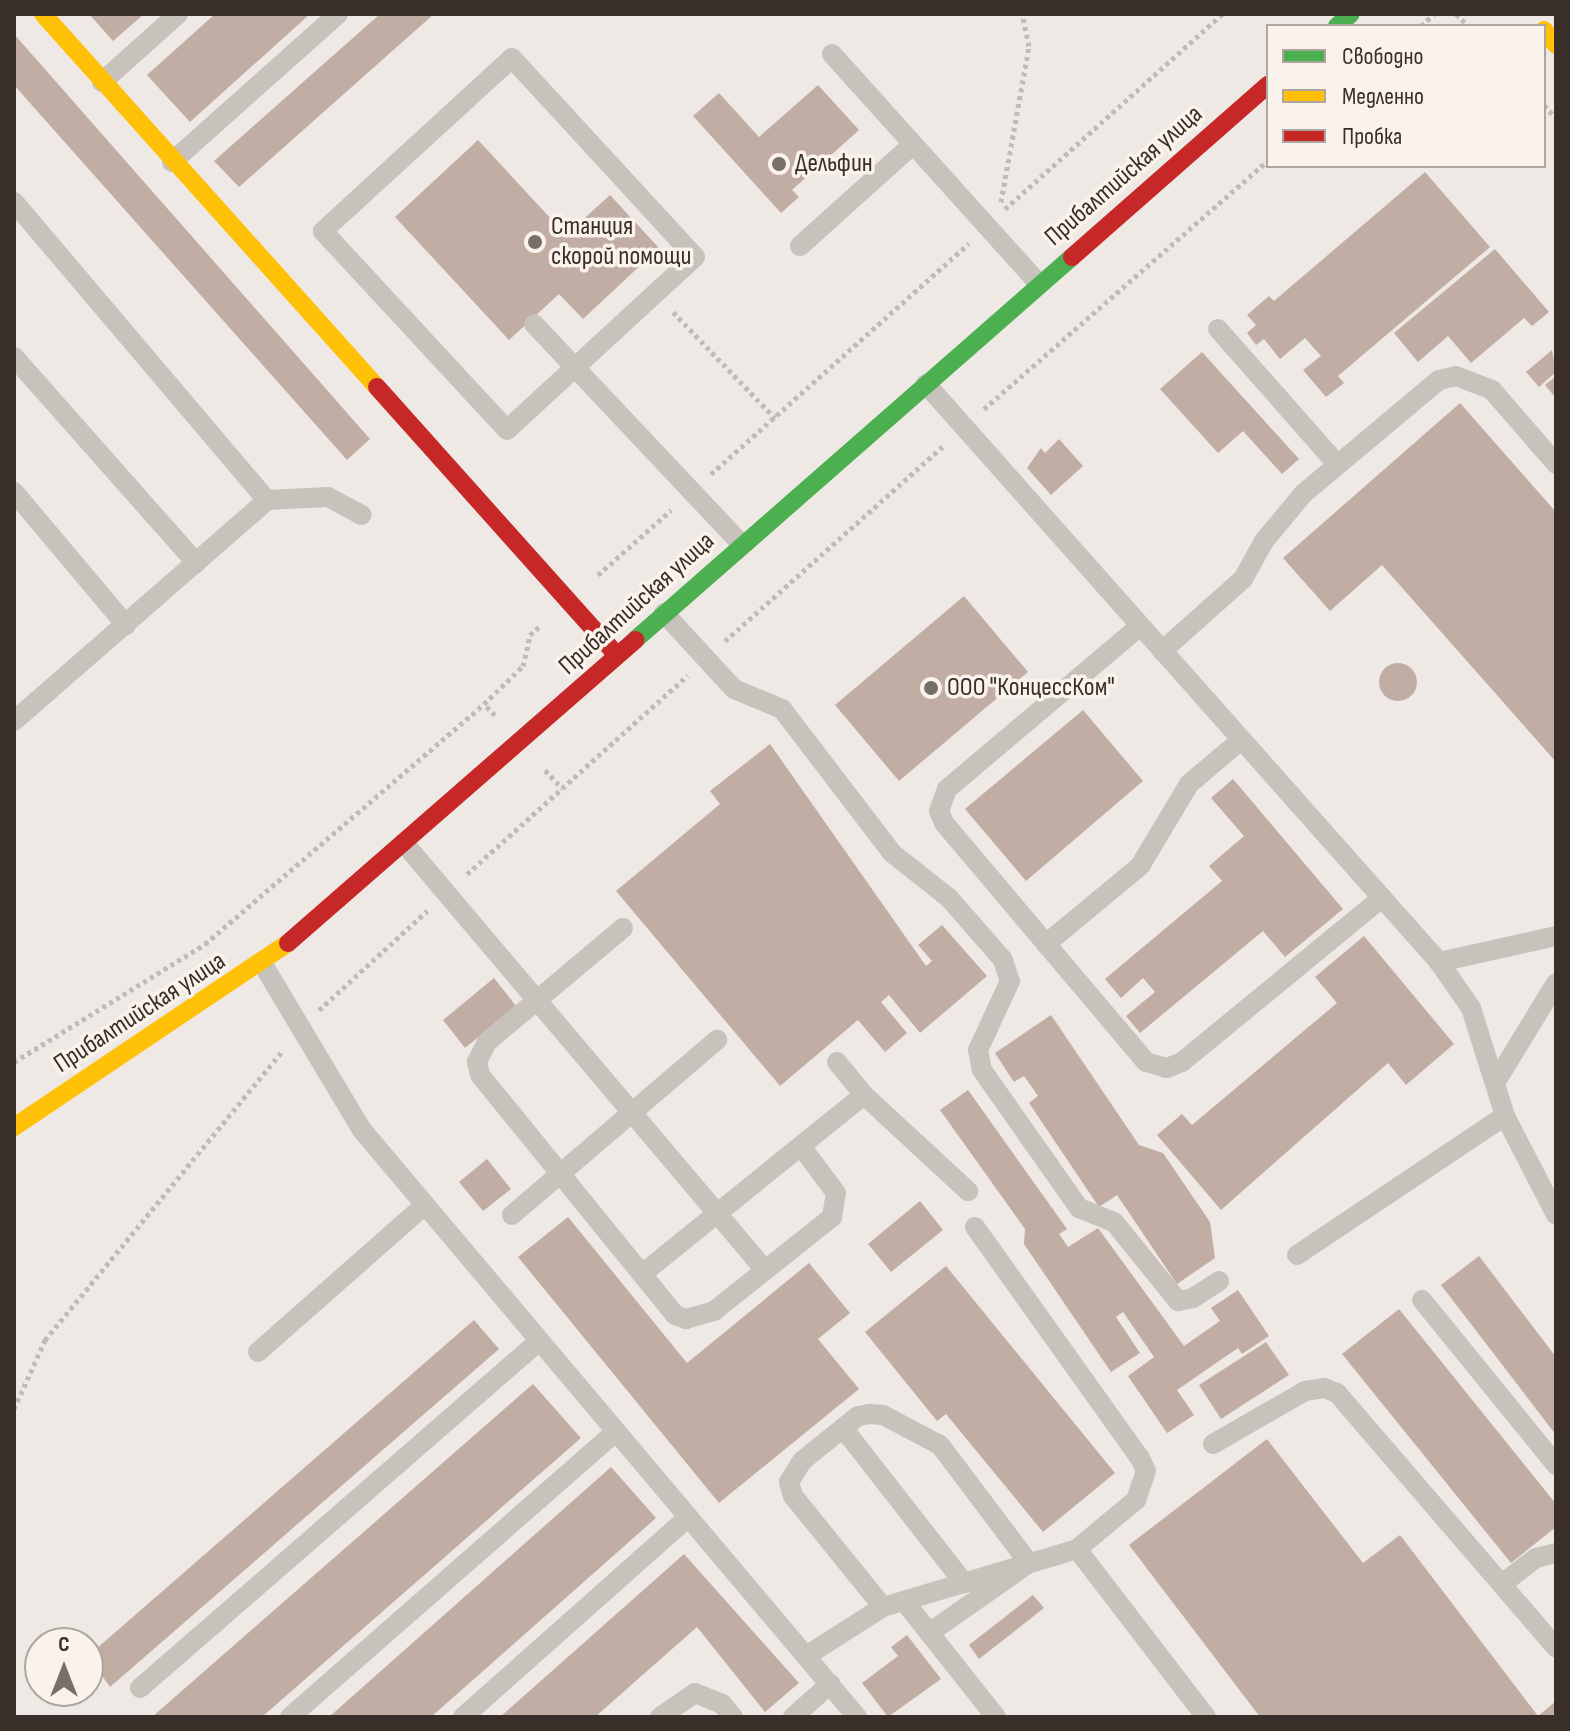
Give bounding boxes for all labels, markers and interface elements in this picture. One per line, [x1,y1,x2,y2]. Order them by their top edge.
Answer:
legend [1266,24,1546,168]
text: Свободно [1342,42,1423,71]
text: Медленно [1342,82,1424,111]
street label: Прибалтийская улица [1039,99,1209,253]
text: Пробка [1342,122,1402,151]
place label: Дельфин [795,148,873,180]
marker: Дельфин [770,155,788,173]
place label: Станция скорой помощи [551,211,691,272]
marker: Станция скорой помощи [526,233,544,251]
street label: Прибалтийская улица [553,526,721,682]
place label: ООО "КонцессКом" [947,672,1115,704]
marker: ООО "КонцессКом" [922,679,940,697]
street label: Прибалтийская улица [48,946,232,1080]
north arrow [24,1627,104,1707]
text: С [58,1631,70,1658]

